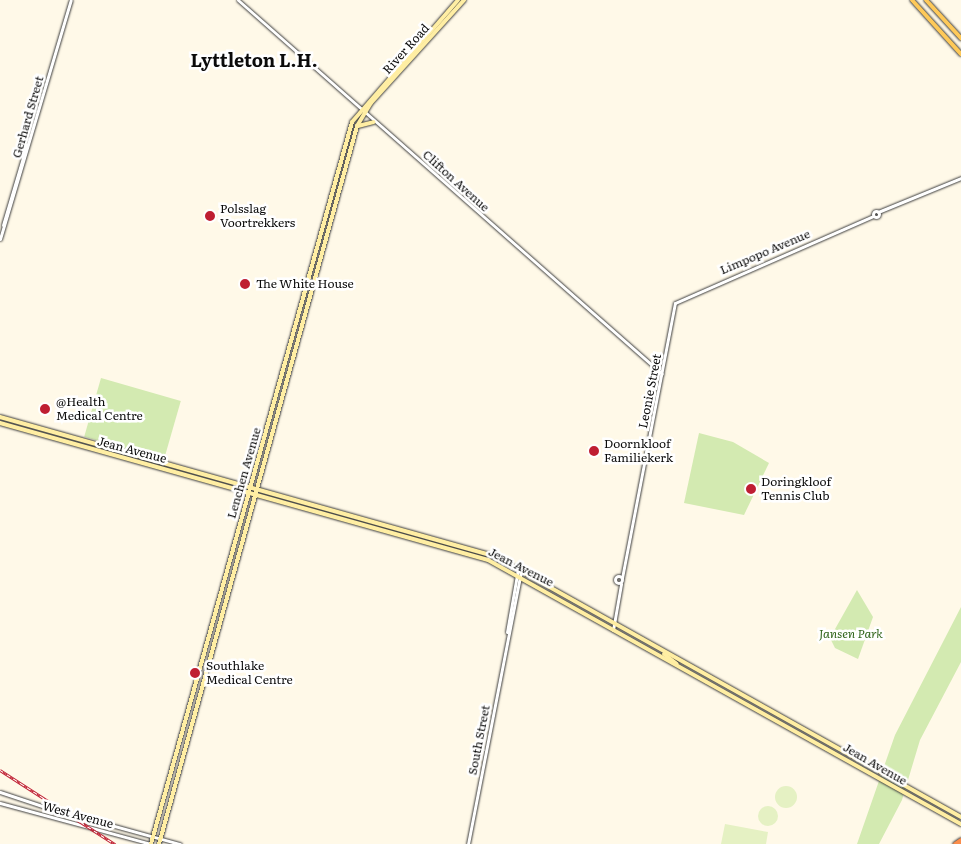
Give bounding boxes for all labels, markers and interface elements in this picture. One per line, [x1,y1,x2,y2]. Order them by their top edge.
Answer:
street label: River Road [380,21,432,77]
district label: Lyttleton L.H. [190,49,318,71]
street label: Gerhard Street [9,74,47,160]
street label: Clifton Avenue [420,147,492,215]
place label: Polsslag Voortrekkers [220,202,295,230]
marker: Polsslag Voortrekkers [204,210,216,222]
street label: Limpopo Avenue [718,227,812,277]
marker: The White House [238,277,252,291]
place label: The White House [256,277,354,291]
street label: Leonie Street [636,352,664,430]
place label: @Health Medical Centre [56,395,143,423]
marker: @Health Medical Centre [38,402,52,416]
street label: Lenchen Avenue [224,426,264,520]
street label: Jean Avenue [96,434,168,466]
place label: Doornkloof Familiekerk [604,437,673,465]
marker: Doornkloof Familiekerk [588,445,600,457]
place label: Doringkloof Tennis Club [761,475,831,503]
marker: Doringkloof Tennis Club [745,483,757,495]
street label: Jean Avenue [486,544,556,590]
park label: Jansen Park [819,627,883,641]
place label: Southlake Medical Centre [206,659,293,687]
marker: Southlake Medical Centre [188,666,202,680]
street label: South Street [465,704,493,776]
street label: Jean Avenue [841,740,909,788]
street label: West Avenue [41,799,115,831]

